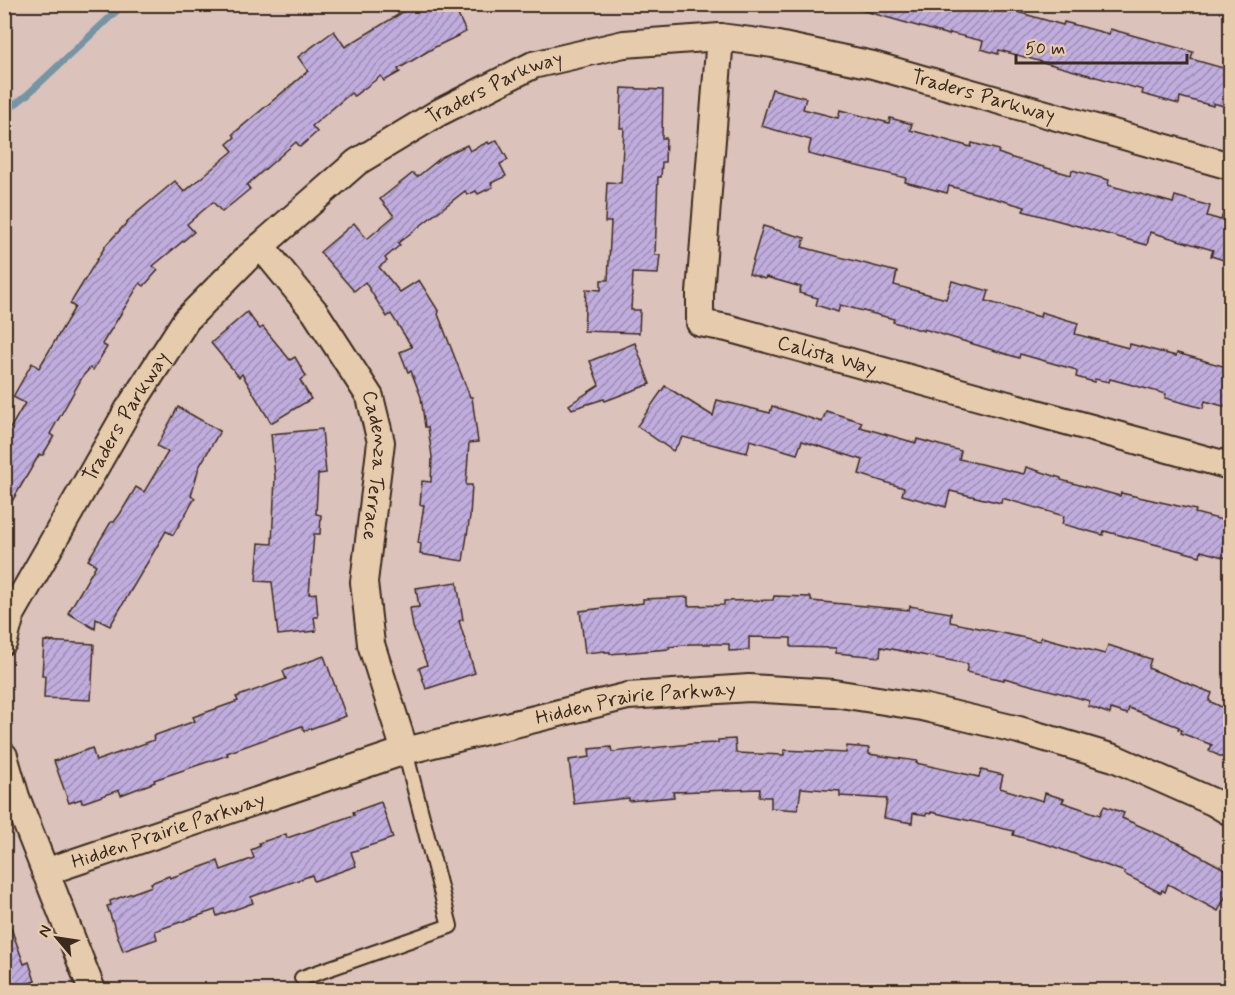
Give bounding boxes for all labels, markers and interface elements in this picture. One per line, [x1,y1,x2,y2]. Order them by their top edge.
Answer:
scale bar [1016,27,1187,65]
text: 50 m [1025,37,1065,61]
street label: Traders Parkway [421,45,565,131]
street label: Traders Parkway [908,63,1058,129]
street label: Calista Way [774,329,880,382]
street label: Traders Parkway [76,346,176,487]
street label: Cadenza Terrace [355,388,396,542]
street label: Hidden Prairie Parkway [533,675,737,732]
street label: Hidden Prairie Parkway [68,785,269,876]
north arrow [27,908,87,968]
text: N [33,922,57,941]

